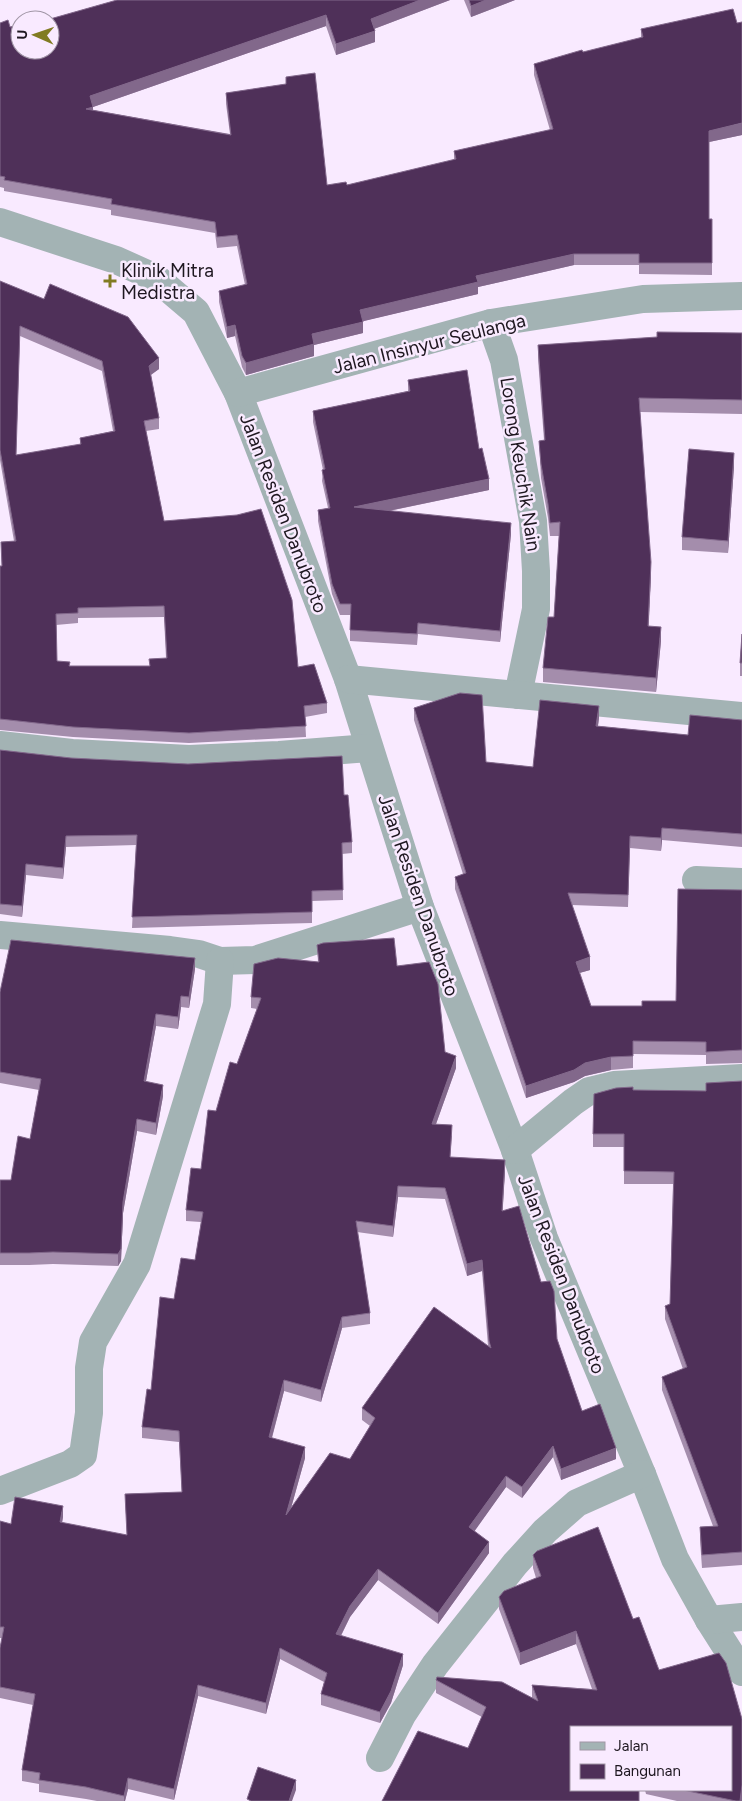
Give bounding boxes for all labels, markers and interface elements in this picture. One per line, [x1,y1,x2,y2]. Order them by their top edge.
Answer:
north arrow [10,10,60,60]
text: U [14,29,31,40]
place label: Klinik Mitra Medistra [121,259,214,304]
marker: Klinik Mitra Medistra [103,274,117,288]
street label: Jalan Insinyur Seulanga [330,308,528,379]
street label: Lorong Keuchik Nain [495,375,546,553]
street label: Jalan Residen Danubroto [235,410,332,616]
street label: Jalan Residen Danubroto [373,791,464,999]
street label: Jalan Residen Danubroto [513,1171,610,1377]
legend [570,1726,732,1791]
text: Jalan [614,1737,649,1755]
text: Bangunan [614,1762,681,1780]

